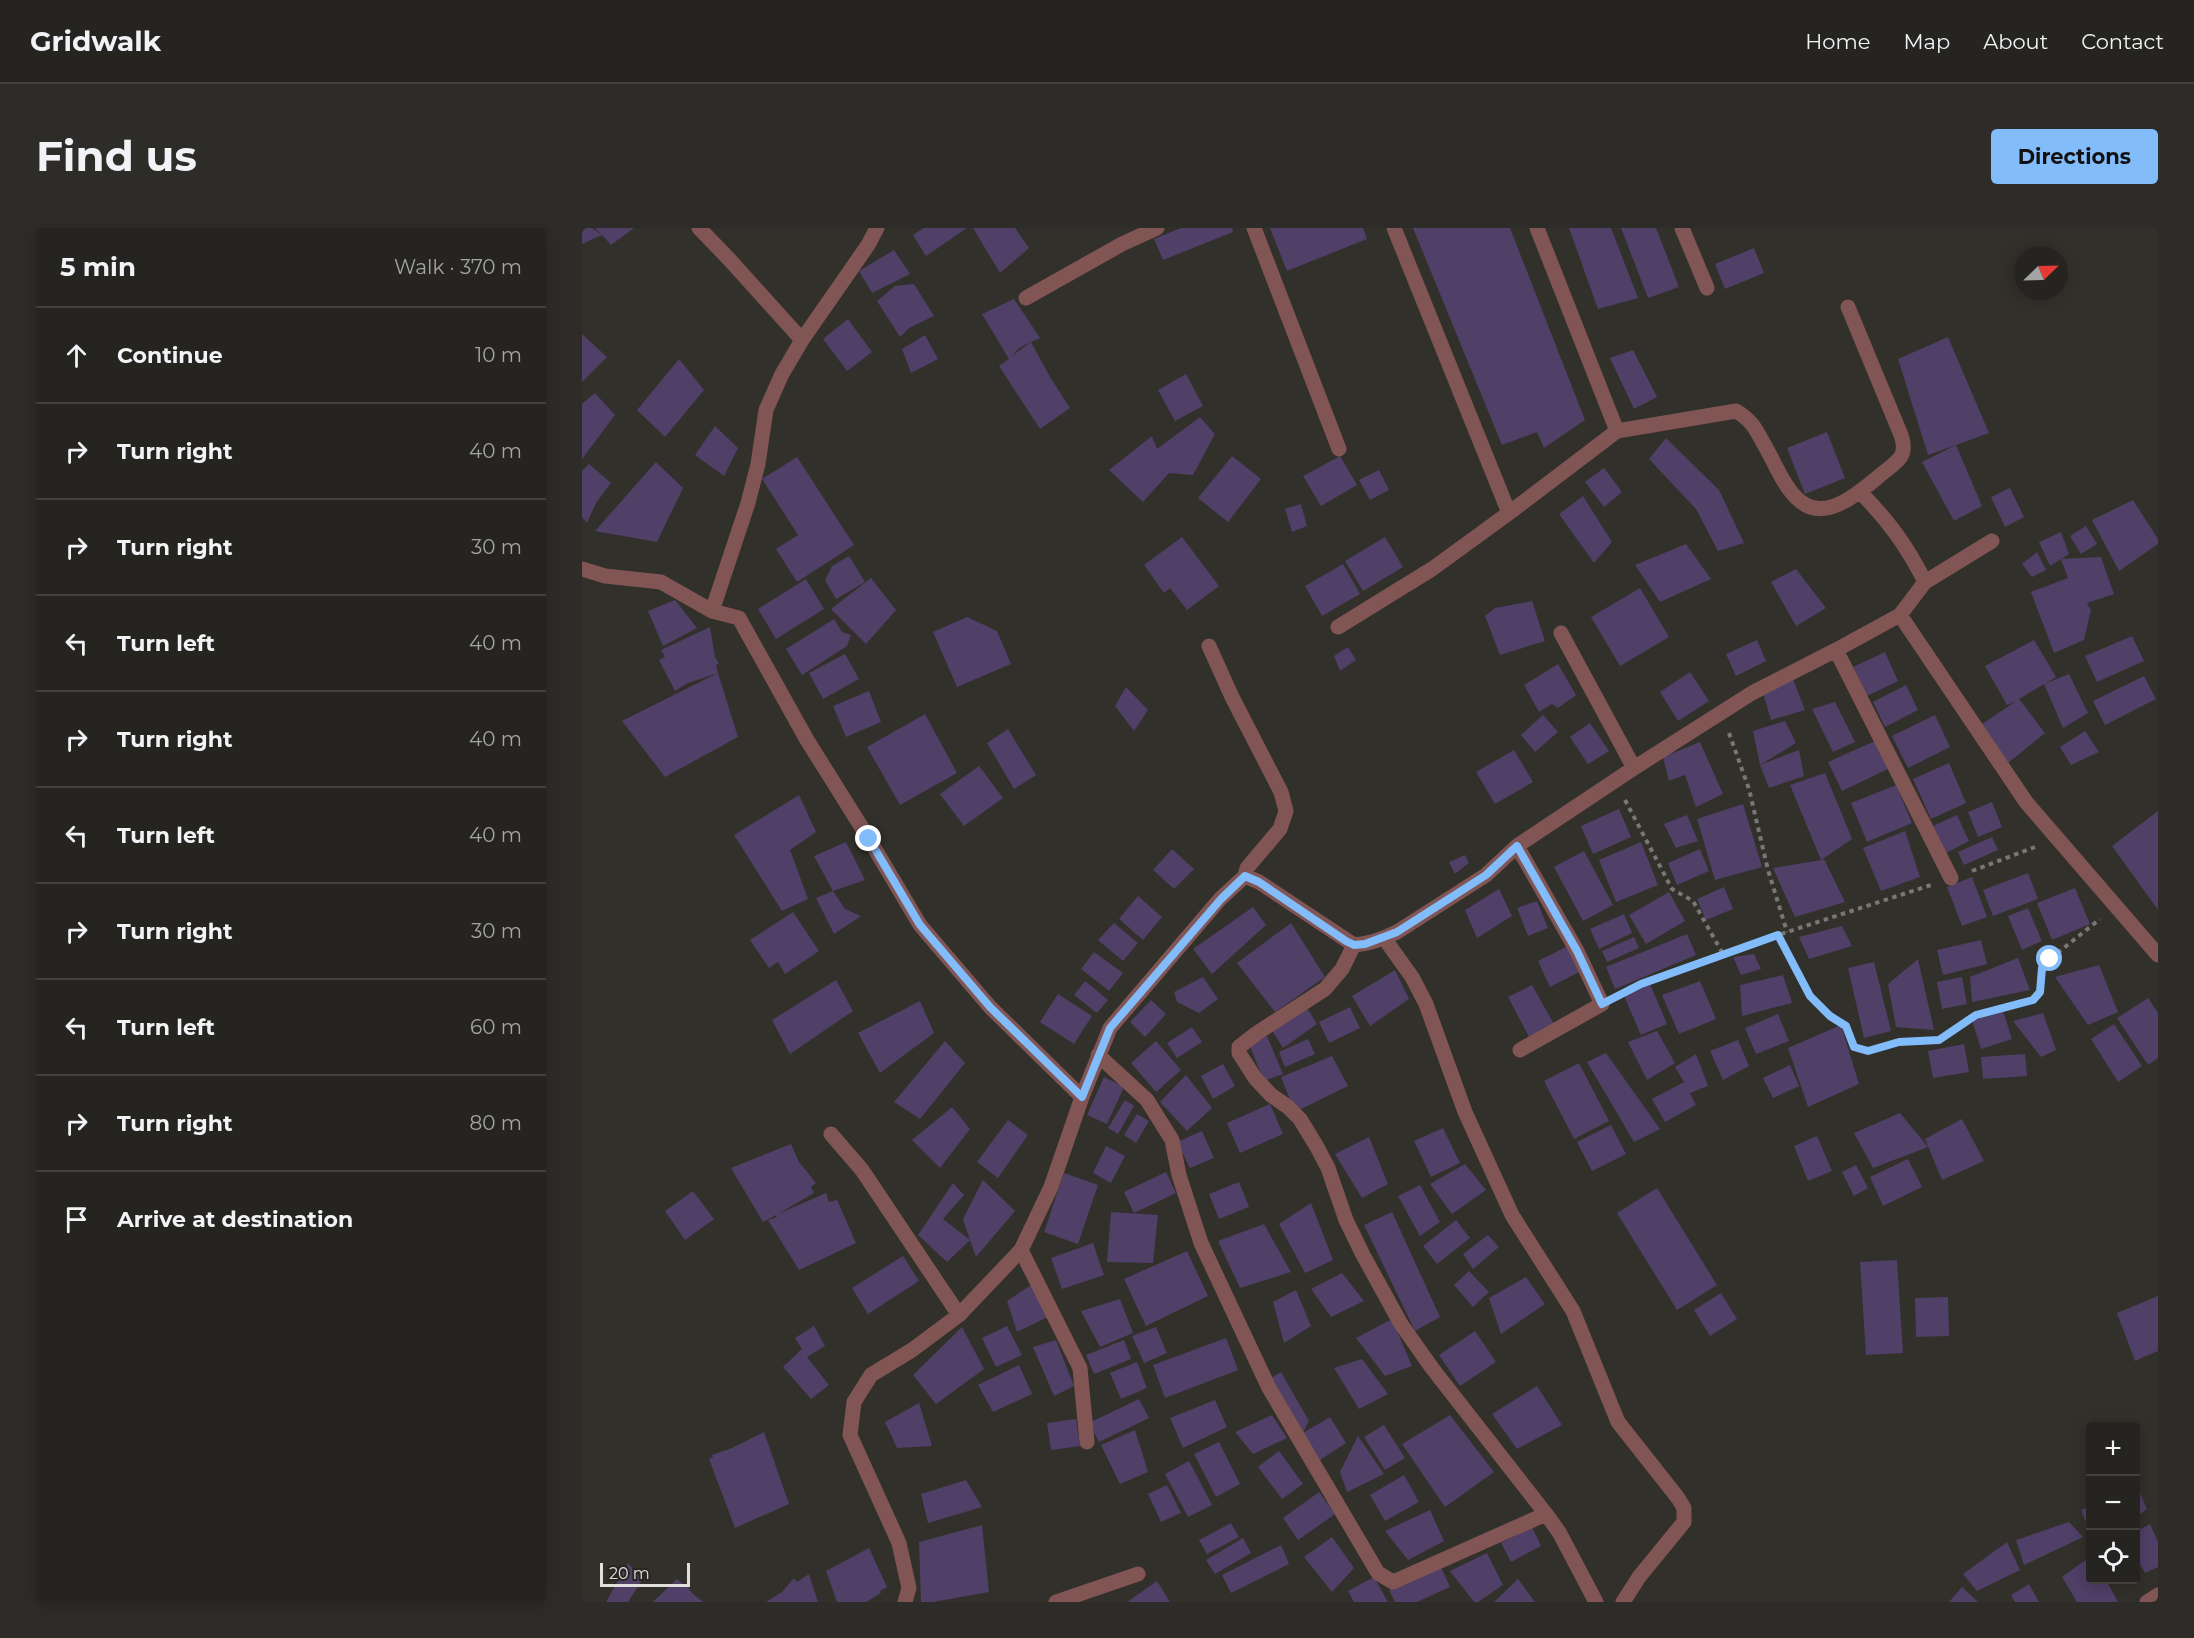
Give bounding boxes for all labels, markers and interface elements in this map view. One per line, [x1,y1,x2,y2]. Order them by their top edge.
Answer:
text: Gridwalk [30,24,161,58]
text: Home [1805,29,1870,54]
text: Map [1903,29,1950,54]
text: About [1983,29,2048,54]
text: Contact [2081,29,2164,54]
button: Directions [1991,129,2158,184]
text: Find us [36,130,197,182]
north arrow [2014,246,2068,300]
text: 5 min [60,251,136,283]
text: Walk · 370 m [394,255,522,279]
icon: ahead [60,339,93,372]
text: Continue [117,342,223,369]
text: 10 m [475,343,522,367]
icon: right [60,435,93,468]
text: Turn right [117,438,232,465]
text: 40 m [469,439,522,463]
icon: right [60,531,93,564]
text: Turn right [117,534,232,561]
text: 30 m [471,535,522,559]
icon: left [60,627,93,660]
text: Turn left [117,630,215,657]
text: 40 m [469,631,522,655]
icon: right [60,723,93,756]
text: Turn right [117,726,232,753]
text: 40 m [469,727,522,751]
icon: left [60,819,93,852]
text: Turn left [117,822,215,849]
text: 40 m [469,823,522,847]
route end [855,825,881,851]
icon: right [60,915,93,948]
text: Turn right [117,918,232,945]
text: 30 m [471,919,522,943]
route start [2036,945,2062,971]
icon: left [60,1011,93,1044]
text: Turn left [117,1014,215,1041]
text: 60 m [470,1015,522,1039]
icon: right [60,1107,93,1140]
text: Turn right [117,1110,232,1137]
text: 80 m [470,1111,522,1135]
icon: arrive [60,1203,93,1236]
text: Arrive at destination [117,1206,353,1233]
map controls [2086,1422,2140,1584]
button: + [2086,1422,2140,1476]
button: − [2086,1476,2140,1530]
button: locate [2086,1530,2140,1584]
scale bar [600,1560,690,1588]
text: 20 m [609,1564,650,1583]

